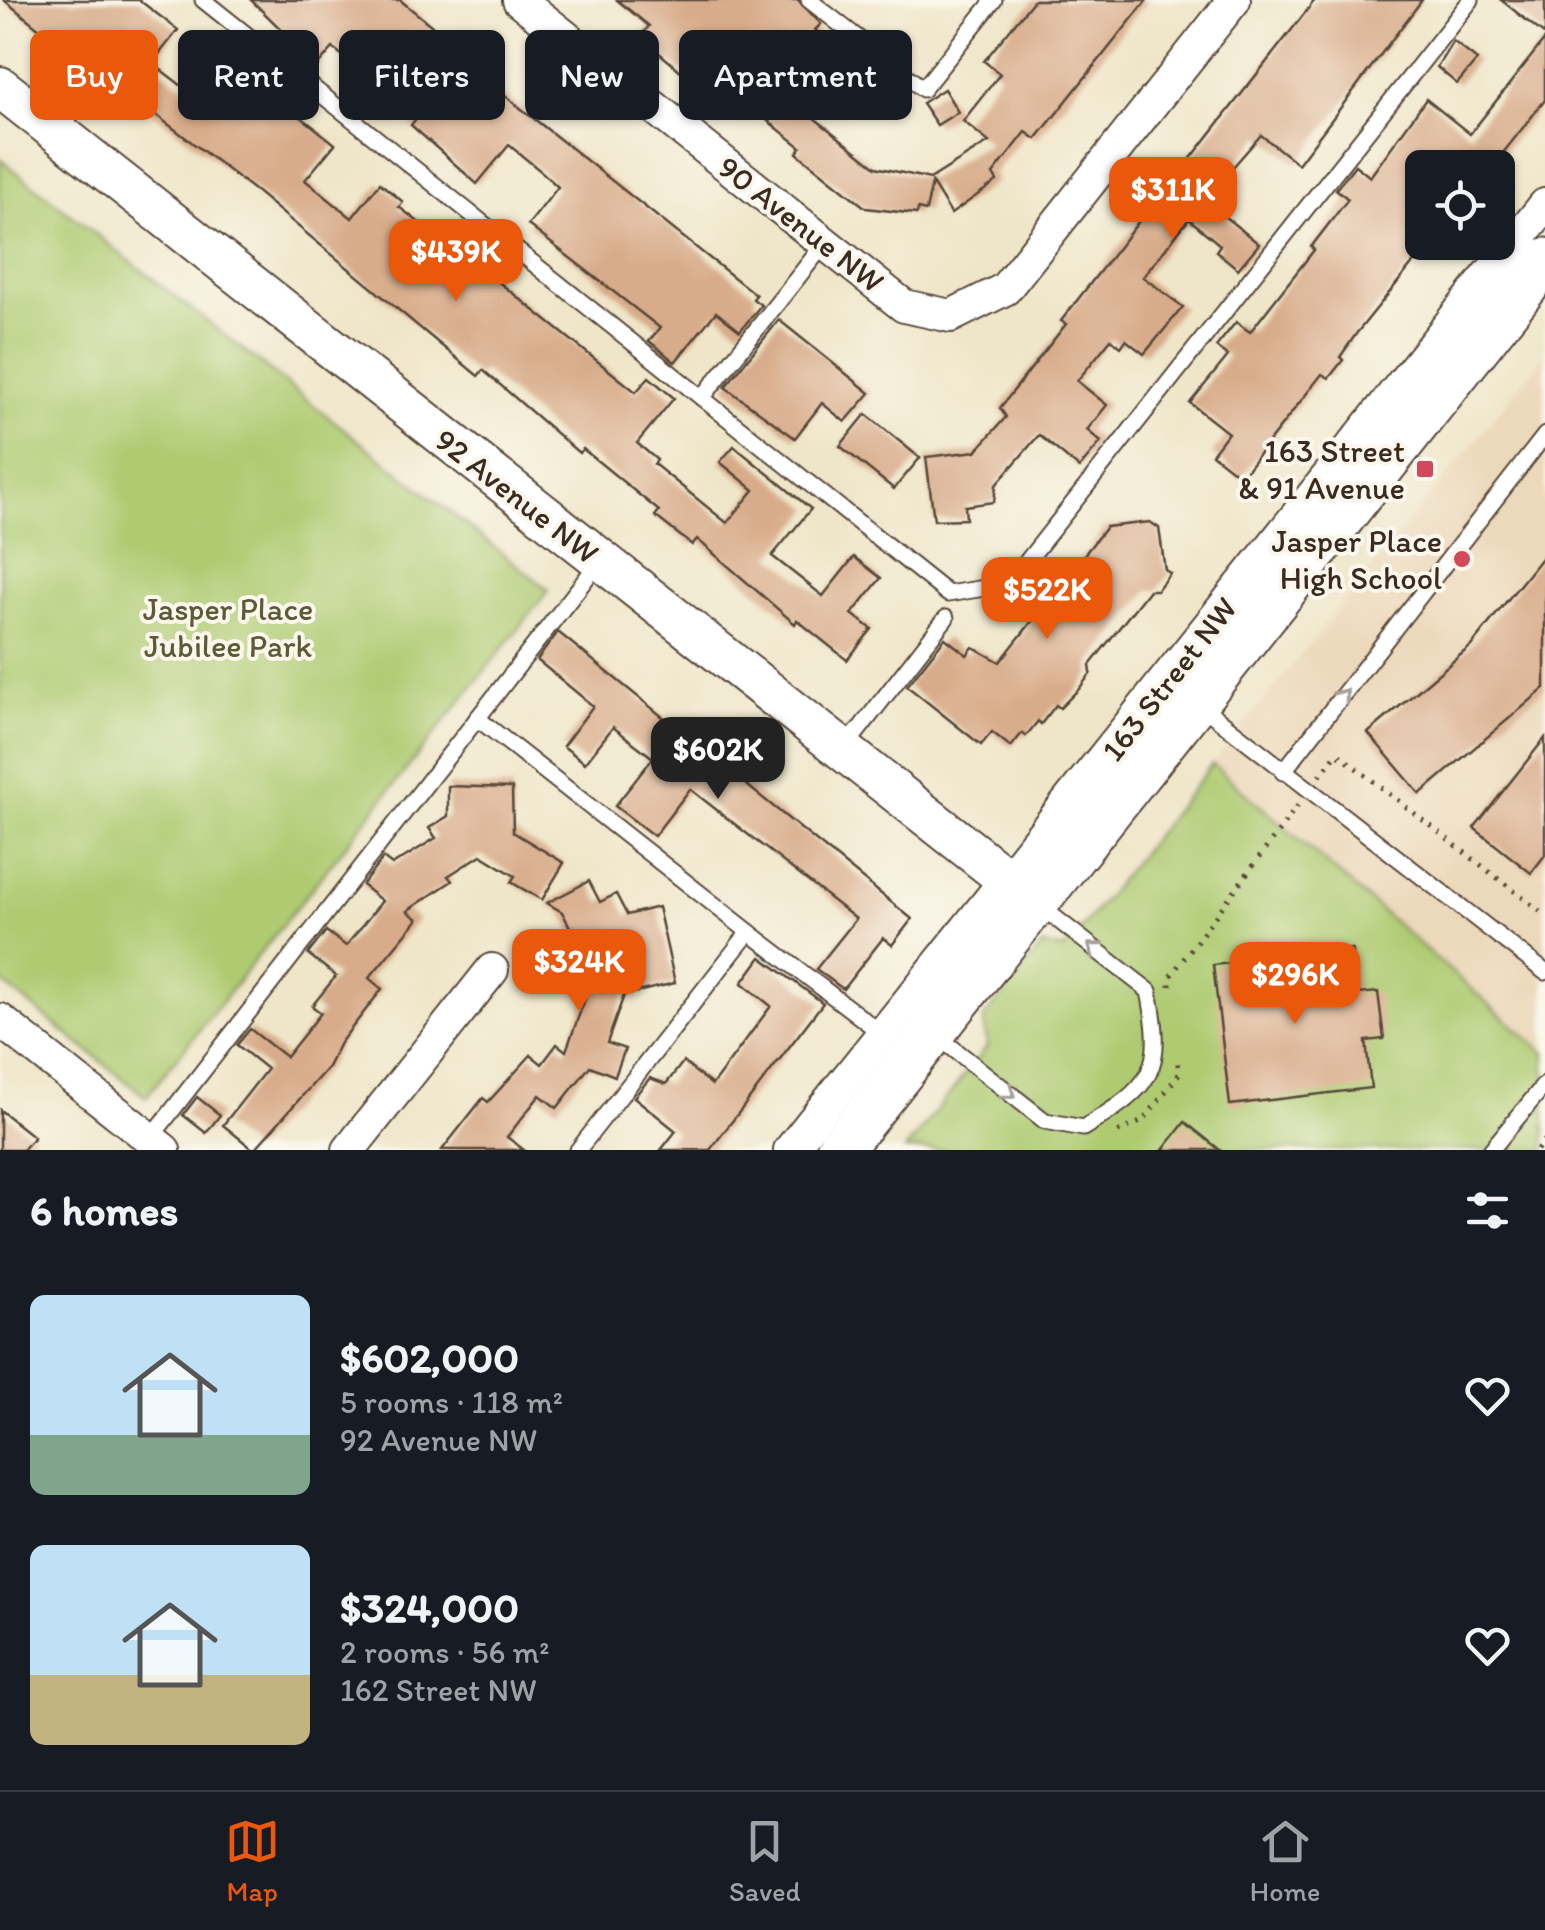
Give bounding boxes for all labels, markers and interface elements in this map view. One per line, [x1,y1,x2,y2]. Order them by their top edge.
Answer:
chip: Buy [30,30,158,120]
chip: Rent [178,30,319,120]
chip: Filters [339,30,505,120]
chip: New [525,30,659,120]
chip: Apartment [679,30,912,120]
street label: 90 Avenue NW [711,148,891,300]
map controls [1405,150,1515,260]
button: locate [1405,150,1515,260]
pin: $311K [1103,157,1243,242]
text: $311K [1131,170,1215,208]
pin: $439K [386,219,526,304]
text: $439K [411,232,501,270]
street label: 92 Avenue NW [428,420,606,572]
place label: 163 Street & 91 Avenue [1238,432,1405,507]
marker: 163 Street & 91 Avenue [1414,458,1436,480]
place label: Jasper Place High School [1272,522,1442,597]
marker: Jasper Place High School [1451,548,1473,570]
pin: $522K [977,557,1117,642]
text: $522K [1003,570,1091,608]
park label: Jasper Place Jubilee Park [143,590,313,665]
street label: 163 Street NW [1093,590,1245,768]
one-way arrow [1331,688,1349,706]
pin: $602K [648,717,788,802]
text: $602K [673,730,763,768]
pin: $324K [509,929,649,1014]
text: $324K [534,942,624,980]
one-way arrow [1087,942,1105,960]
pin: $296K [1225,942,1365,1027]
text: $296K [1251,955,1339,993]
one-way arrow [998,1081,1016,1099]
icon: filters [1460,1183,1515,1238]
text: 6 homes [30,1185,178,1236]
text: $602,000 [340,1332,519,1383]
icon: home [110,1335,230,1455]
icon: heart [1460,1368,1515,1423]
text: 5 rooms · 118 m² [340,1383,563,1421]
text: 92 Avenue NW [340,1421,537,1459]
text: $324,000 [340,1582,519,1633]
icon: home [110,1585,230,1705]
icon: heart [1460,1618,1515,1673]
text: 2 rooms · 56 m² [340,1633,549,1671]
text: 162 Street NW [340,1671,537,1709]
tab: Map [225,1814,280,1908]
tab: Saved [729,1814,800,1908]
tab: Home [1250,1814,1320,1908]

